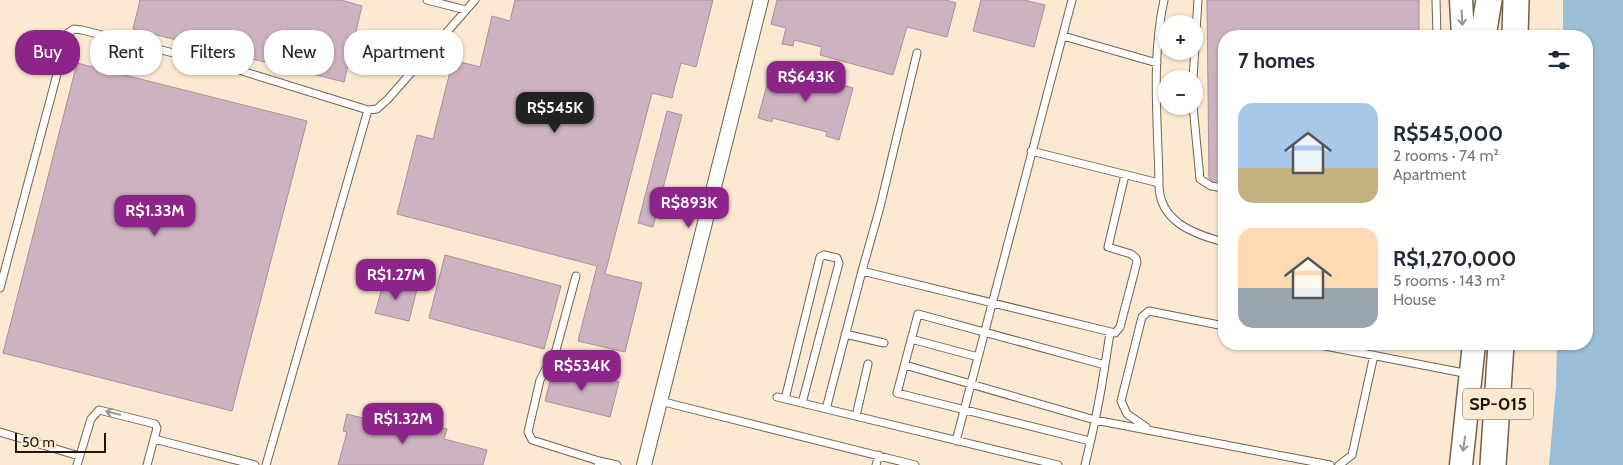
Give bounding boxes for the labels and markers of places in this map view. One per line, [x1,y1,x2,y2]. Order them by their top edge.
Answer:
pin: R$643K [765,61,847,103]
pin: R$545K [514,92,596,134]
pin: R$893K [648,186,730,229]
pin: R$1.33M [109,194,201,237]
pin: R$1.27M [350,258,442,301]
pin: R$534K [541,350,623,392]
pin: R$1.32M [357,402,449,445]

